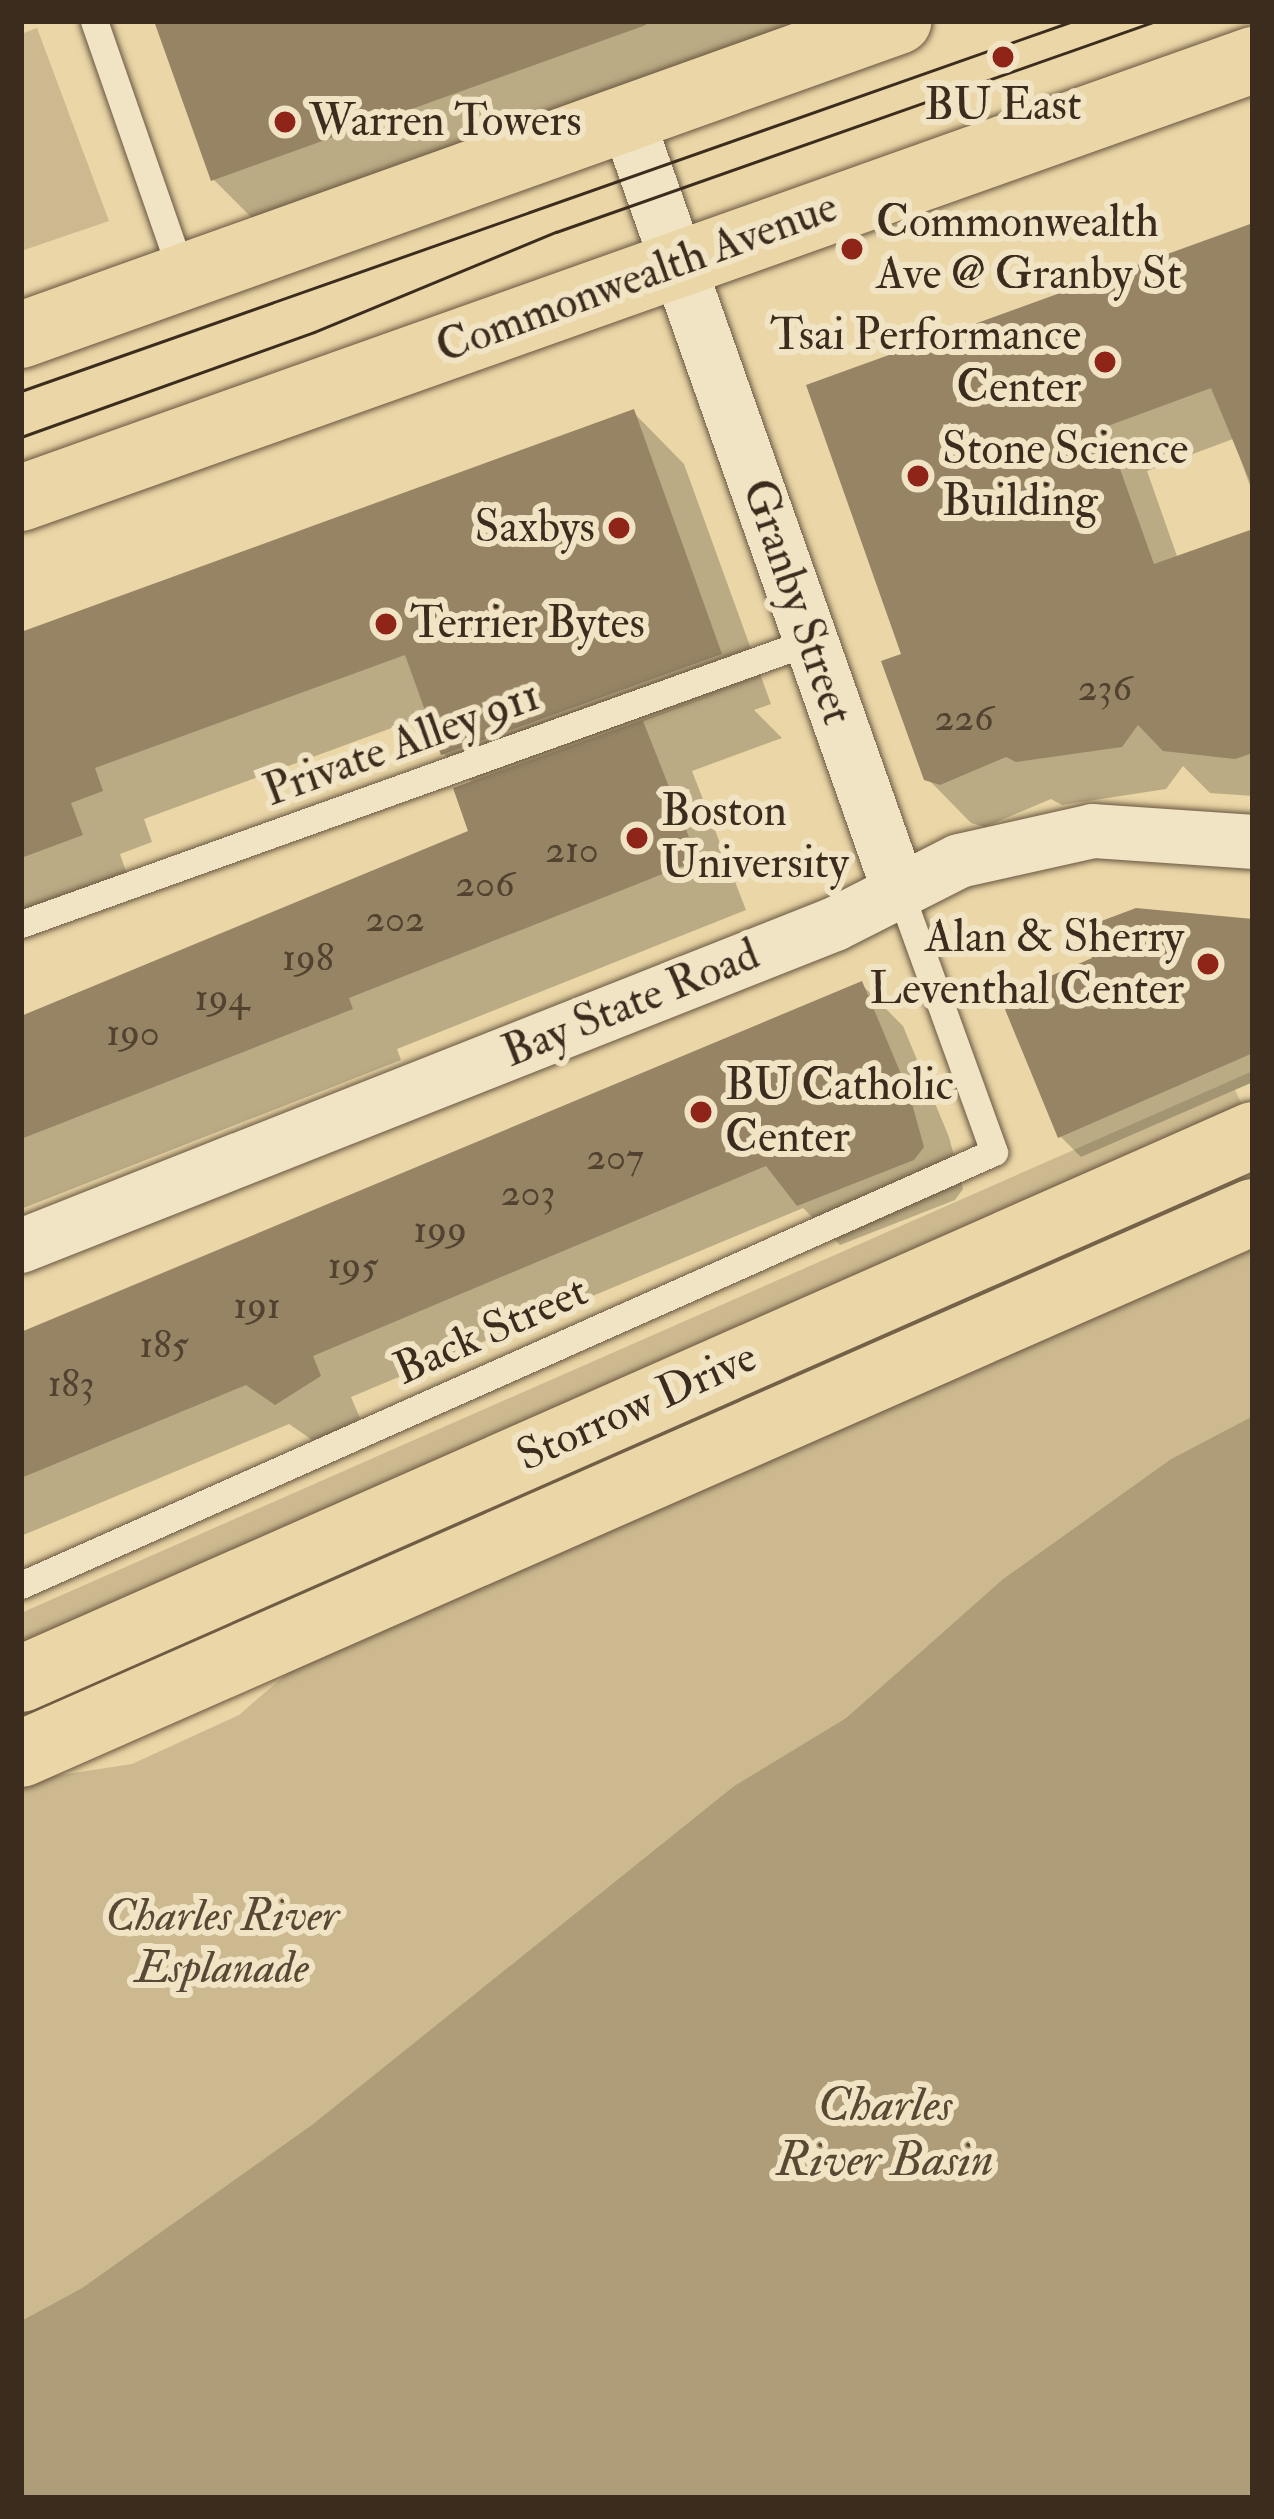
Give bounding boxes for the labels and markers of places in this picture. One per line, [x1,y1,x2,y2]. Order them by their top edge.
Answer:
marker: BU East [987,41,1019,73]
place label: BU East [924,79,1082,133]
place label: Warren Towers [309,95,582,149]
marker: Warren Towers [272,109,298,135]
place label: Commonwealth Ave @ Granby St [876,196,1181,302]
marker: Commonwealth Ave @ Granby St [839,236,865,262]
place label: Tsai Performance Center [770,309,1081,415]
marker: Tsai Performance Center [1092,349,1118,375]
place label: Stone Science Building [942,423,1188,529]
marker: Stone Science Building [905,463,931,489]
place label: Saxbys [474,501,595,555]
marker: Saxbys [606,515,632,541]
place label: Terrier Bytes [410,597,645,651]
marker: Terrier Bytes [373,611,399,637]
place label: Boston University [661,785,849,891]
marker: Boston University [624,825,650,851]
place label: Alan & Sherry Leventhal Center [869,911,1184,1017]
marker: Alan & Sherry Leventhal Center [1195,951,1221,977]
place label: BU Catholic Center [725,1059,954,1165]
marker: BU Catholic Center [688,1099,714,1125]

